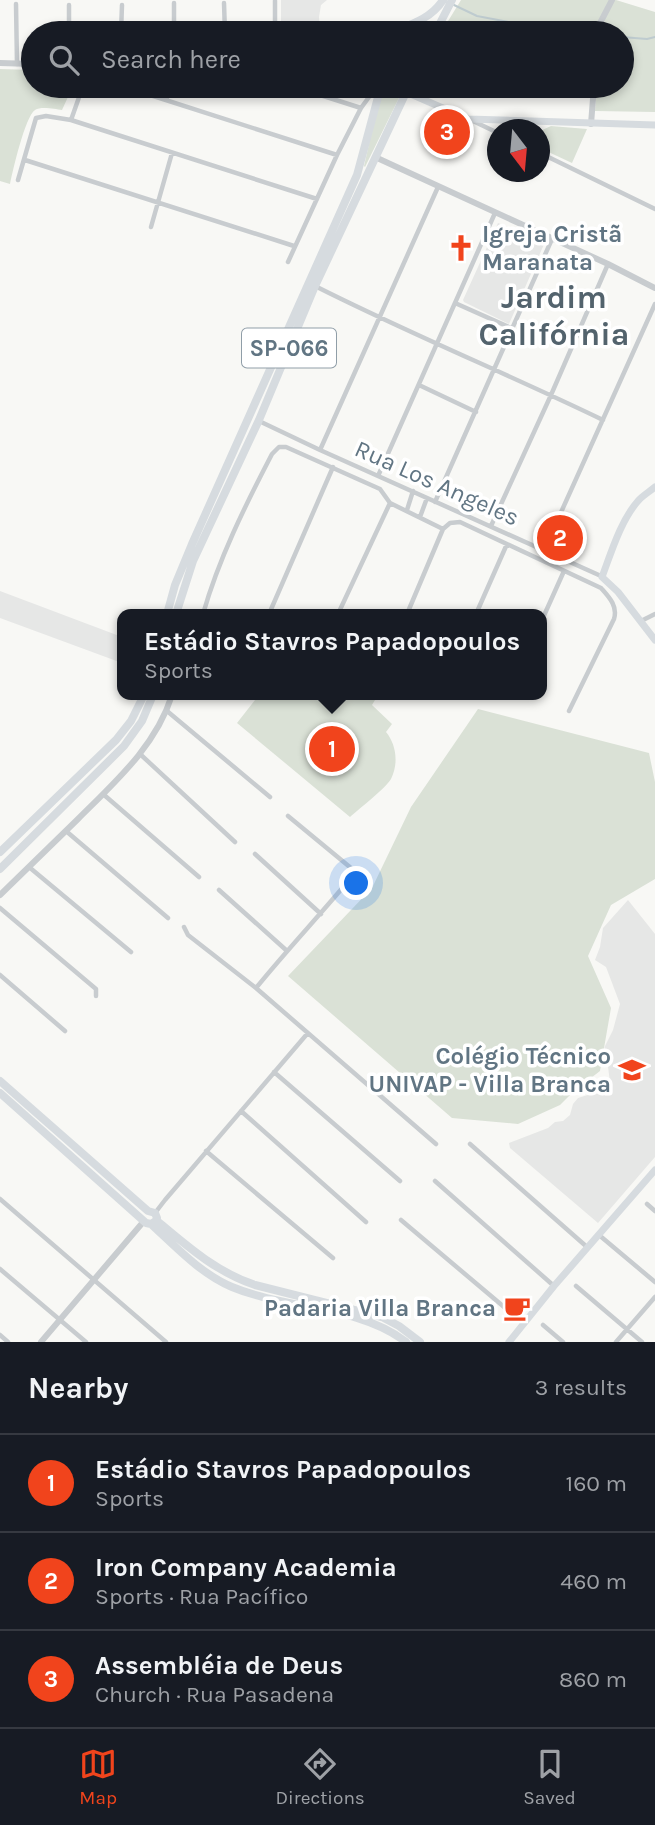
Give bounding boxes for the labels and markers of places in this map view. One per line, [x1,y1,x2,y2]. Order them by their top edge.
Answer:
pin: 3 [424,106,470,158]
place label: Igreja Cristã Maranata [482,220,622,276]
church icon: Igreja Cristã Maranata [446,233,476,263]
pin: 2 [537,512,583,564]
pin: 1 [309,723,355,775]
place label: Colégio Técnico UNIVAP - Villa Branca [369,1042,611,1098]
school or university icon: Colégio Técnico UNIVAP - Villa Branca [617,1055,647,1085]
cafe icon: Padaria Villa Branca [502,1293,532,1323]
place label: Padaria Villa Branca [264,1294,496,1322]

